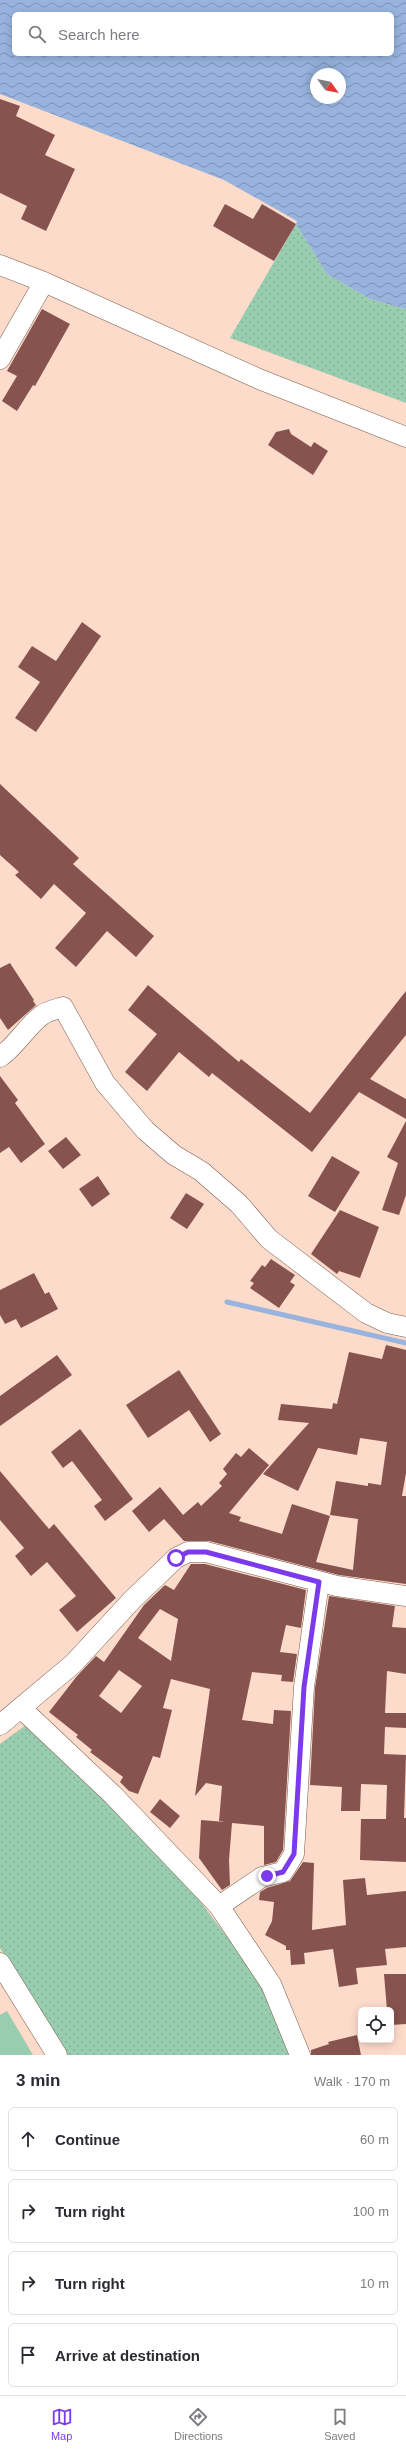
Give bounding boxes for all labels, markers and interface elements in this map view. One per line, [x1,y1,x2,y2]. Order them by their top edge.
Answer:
search box [12,12,394,56]
icon: search [26,23,48,45]
text: Search here [58,26,140,43]
north arrow [310,68,346,104]
route start [167,1549,185,1567]
route end [258,1867,276,1885]
map controls [358,2007,394,2043]
button: locate [358,2007,394,2043]
text: 3 min [16,2071,60,2090]
text: Walk · 170 m [314,2074,390,2089]
icon: ahead [17,2128,39,2150]
text: Continue [55,2131,120,2148]
text: 60 m [360,2132,389,2147]
icon: right [17,2200,39,2222]
text: Turn right [55,2203,125,2220]
text: 100 m [353,2204,389,2219]
icon: right [17,2272,39,2294]
text: Turn right [55,2275,125,2292]
text: 10 m [360,2276,389,2291]
icon: arrive [17,2344,39,2366]
text: Arrive at destination [55,2347,200,2364]
tab: Map [51,2406,73,2442]
tab: Directions [174,2406,223,2442]
tab: Saved [324,2406,355,2442]

